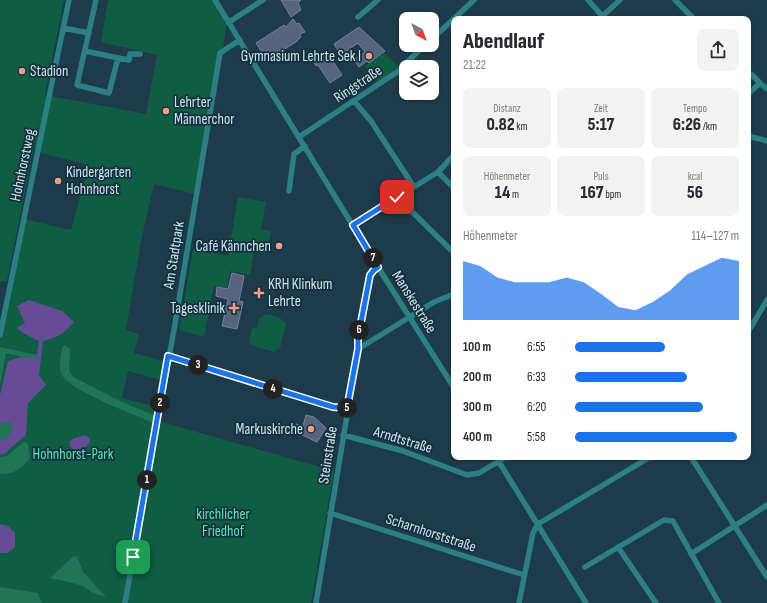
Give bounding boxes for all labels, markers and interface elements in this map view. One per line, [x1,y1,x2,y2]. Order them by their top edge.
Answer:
north arrow [399,12,439,52]
map controls [399,12,439,100]
text: Abendlauf [463,28,544,55]
button: share [697,29,739,71]
place label: Gymnasium Lehrte Sek I [241,47,361,66]
marker: Gymnasium Lehrte Sek I [364,51,374,61]
text: 21:22 [463,57,486,73]
button: layers [399,60,439,100]
street label: Ringstraße [330,61,386,107]
place label: Stadion [30,62,68,81]
marker: Stadion [17,66,27,76]
place label: Lehrter Männerchor [174,93,235,129]
text: Distanz [493,102,521,115]
text: Zeit [594,102,608,115]
text: Tempo [683,102,707,115]
marker: Lehrter Männerchor [161,106,171,116]
text: 0.82 [486,115,515,135]
text: 5:17 [588,115,614,135]
text: 6:26 [673,115,701,135]
text: km [515,120,528,133]
text: /km [701,120,717,133]
street label: Hohnhorstweg [6,127,40,203]
place label: Kindergarten Hohnhorst [66,163,131,199]
text: Höhenmeter [484,170,530,183]
text: Puls [593,170,609,183]
text: kcal [688,170,702,183]
marker: Kindergarten Hohnhorst [53,176,63,186]
pin [380,180,414,214]
text: 14 [495,183,510,203]
text: 167 [581,183,603,203]
text: 56 [687,183,703,203]
icon: check [386,186,408,208]
text: m [510,188,519,201]
text: bpm [603,188,621,201]
street label: Am Stadtpark [159,220,189,291]
text: Höhenmeter [463,228,518,244]
text: 114–127 m [692,228,739,244]
place label: Café Kännchen [196,237,271,256]
marker: Café Kännchen [274,241,284,251]
pin: 7 [363,248,383,268]
text: 7 [371,251,375,264]
street label: Manskestraße [387,267,441,337]
place label: KRH Klinkum Lehrte [268,275,332,311]
marker: KRH Klinkum Lehrte [253,287,265,299]
place label: Tagesklinik [170,299,225,318]
marker: Tagesklinik [228,302,240,314]
pin: 6 [349,320,369,340]
text: 6 [356,323,362,336]
text: 100 m [463,339,491,355]
text: 6:55 [527,339,546,355]
pin: 3 [188,355,208,375]
text: 3 [196,358,200,371]
text: 200 m [463,369,492,385]
text: 6:33 [527,369,546,385]
pin: 4 [263,379,283,399]
text: 4 [270,382,276,395]
pin: 2 [150,393,170,413]
text: 2 [158,396,162,409]
pin: 5 [337,398,357,418]
text: 300 m [463,399,492,415]
text: 6:20 [527,399,546,415]
text: 5 [345,401,349,414]
place label: Markuskirche [236,420,303,439]
street label: Arndtstraße [370,422,435,458]
marker: Markuskirche [306,424,316,434]
street label: Steinstraße [314,425,342,485]
text: 400 m [463,429,492,445]
text: 5:58 [527,429,546,445]
park label: Hohnhorst-Park [33,445,114,464]
pin: 1 [137,470,157,490]
text: 1 [145,473,149,486]
park label: kirchlicher Friedhof [196,505,251,541]
street label: Scharnhorststraße [383,509,479,557]
pin [116,540,150,574]
icon: arrive [122,546,144,568]

